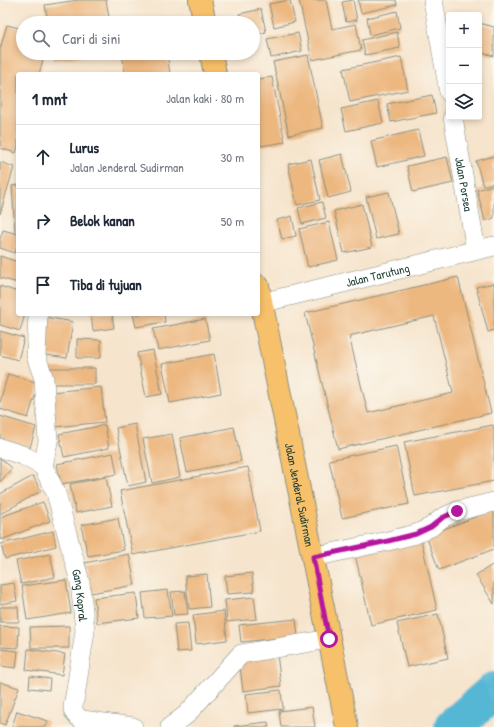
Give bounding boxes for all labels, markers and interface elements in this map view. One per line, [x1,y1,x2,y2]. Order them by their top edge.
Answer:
map controls [446,12,482,120]
button: + [446,12,482,48]
search box [16,16,260,60]
icon: search [30,27,52,49]
text: Cari di sini [62,28,121,49]
button: − [446,48,482,84]
button: layers [446,84,482,120]
text: 1 mnt [32,87,67,110]
text: Jalan kaki · 80 m [166,89,244,107]
text: Lurus [70,137,99,158]
icon: ahead [32,146,54,168]
text: 30 m [221,148,244,166]
street label: Jalan Porsea [452,156,478,213]
text: Jalan Jenderal Sudirman [70,158,184,176]
icon: right [32,210,54,232]
text: Belok kanan [70,210,135,231]
text: 50 m [221,212,244,230]
street label: Jalan Tarutung [344,259,411,290]
icon: arrive [32,274,54,296]
text: Tiba di tujuan [70,274,142,295]
street label: Jalan Jenderal Sudirman [281,441,319,548]
route end [448,502,466,520]
street label: Gang Kopral [68,567,93,623]
route start [320,630,338,648]

